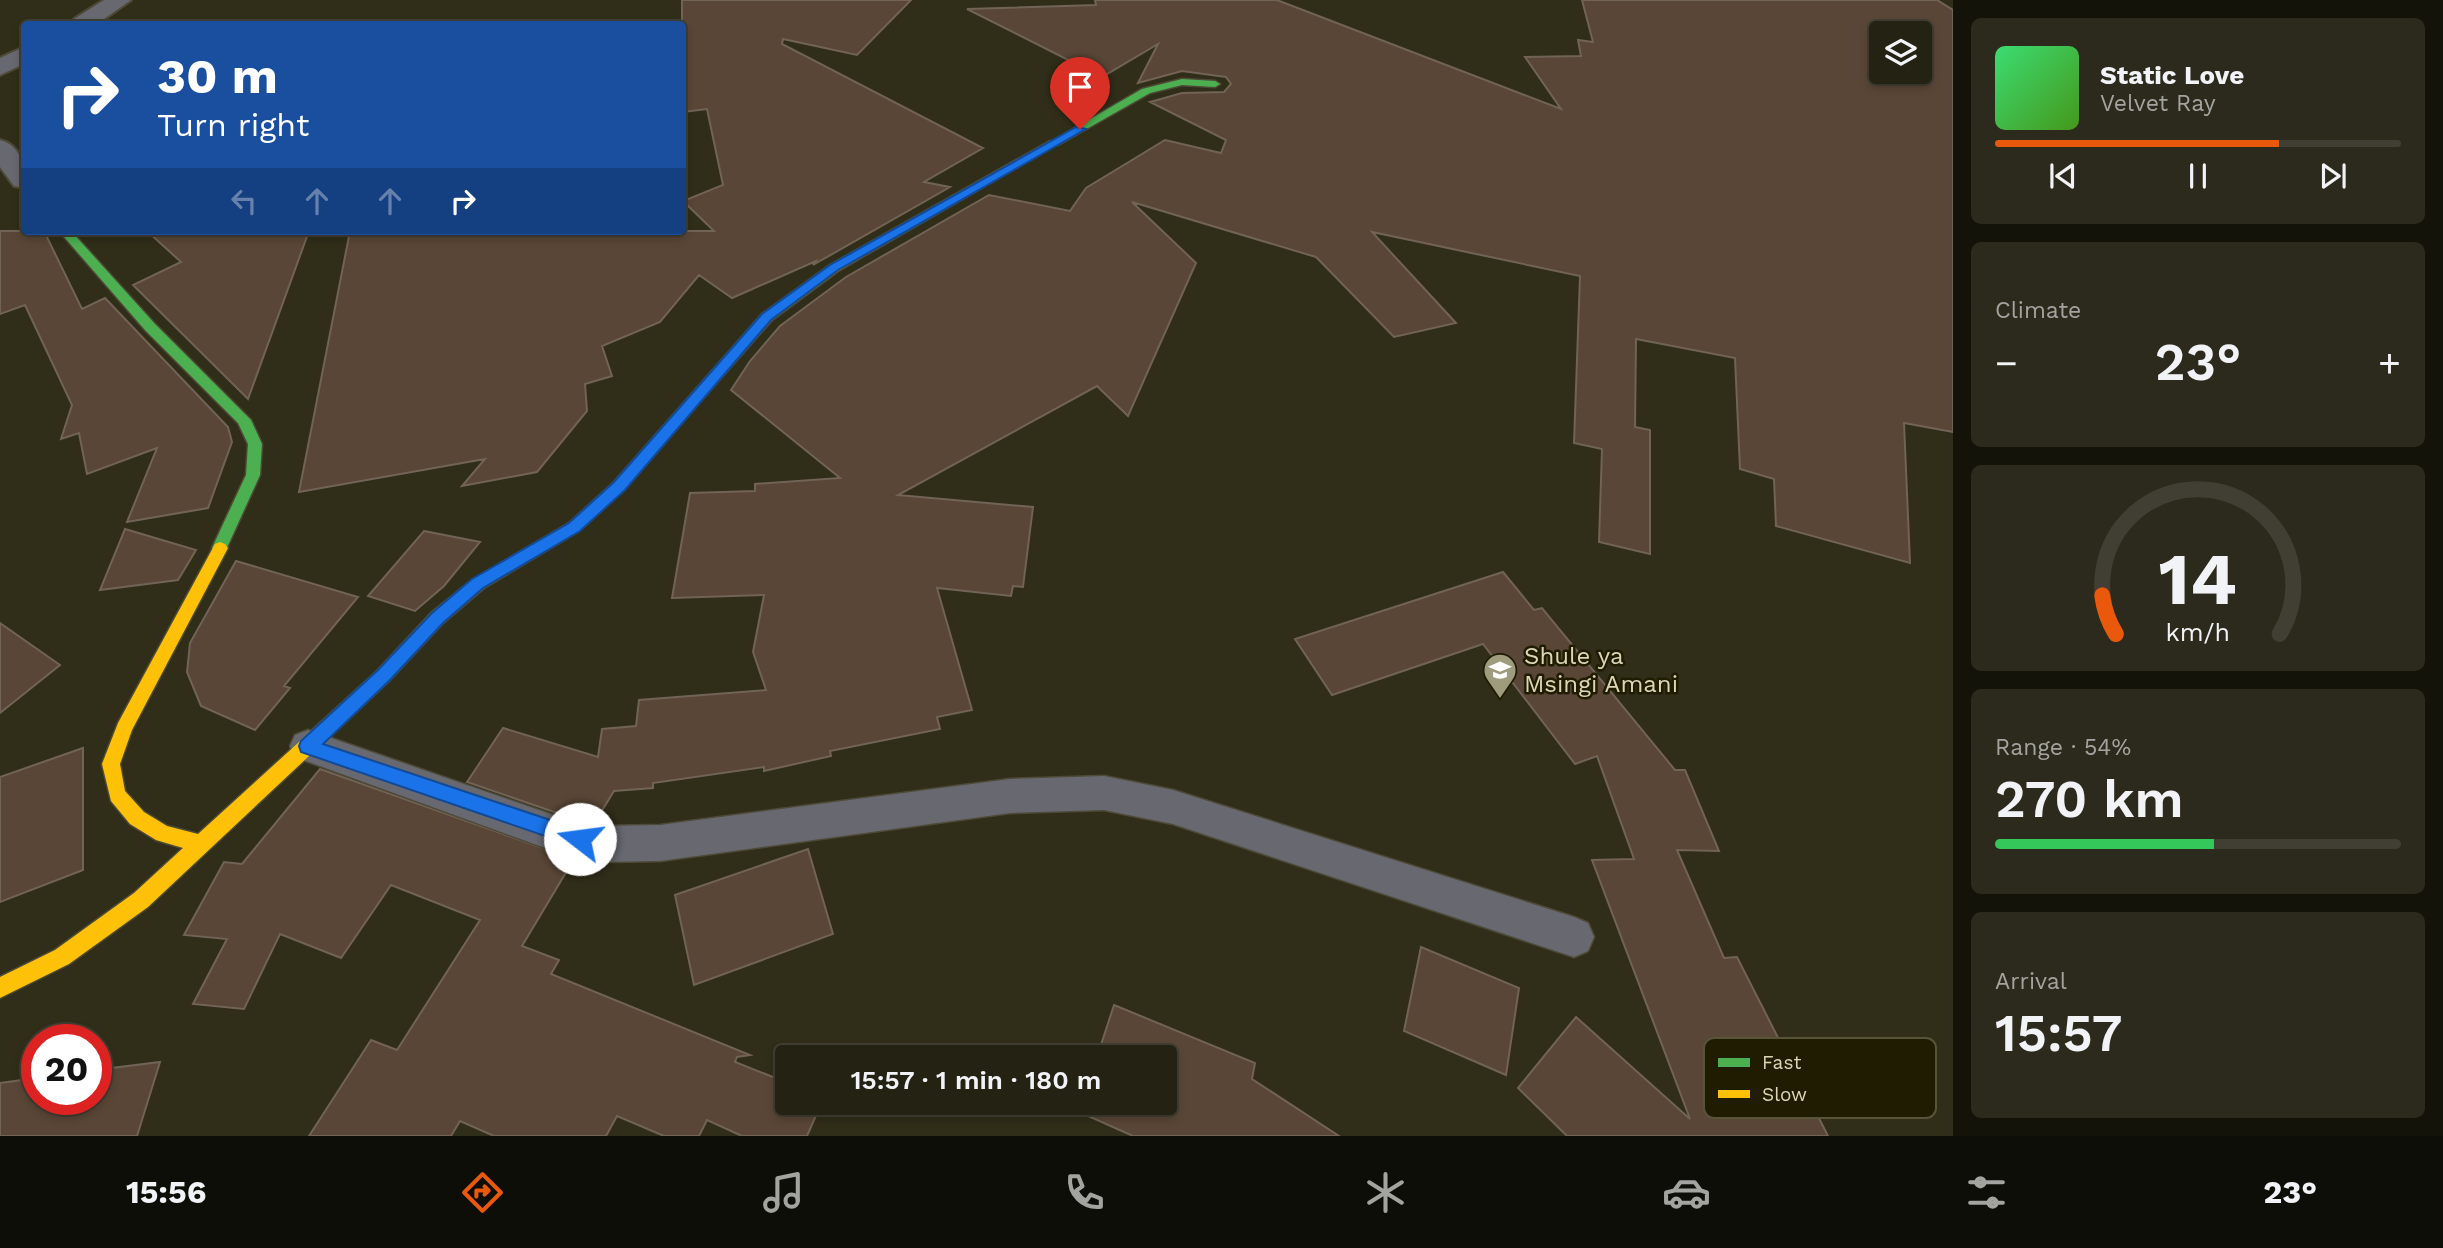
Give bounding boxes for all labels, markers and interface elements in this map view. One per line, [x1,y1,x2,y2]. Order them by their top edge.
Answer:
map controls [1869,21,1932,84]
button: layers [1869,21,1932,84]
text: 30 m [157,47,278,105]
icon: right [42,49,133,140]
pin [1050,57,1110,129]
text: Static Love [2100,60,2244,90]
icon: arrive [1061,68,1099,106]
text: Velvet Ray [2100,90,2216,117]
text: Turn right [157,106,309,144]
icon: previous [2044,157,2082,195]
icon: pause [2179,157,2217,195]
icon: next [2314,157,2352,195]
icon: left [225,182,263,220]
icon: ahead [298,182,336,220]
icon: ahead [371,182,409,220]
icon: right [444,182,482,220]
text: Climate [1995,297,2081,324]
text: 23° [2155,332,2241,393]
text: − [1995,341,2018,385]
text: + [2378,341,2401,385]
text: 14 [2159,536,2237,622]
text: km/h [2166,618,2230,647]
place label: Shule ya Msingi Amani [1524,642,1678,698]
school or university icon: Shule ya Msingi Amani [1481,651,1519,700]
text: Range · 54% [1995,734,2131,761]
text: 270 km [1995,769,2184,830]
position arrow [543,802,617,876]
text: Arrival [1995,968,2067,995]
text: 15:57 [1995,1003,2123,1064]
speed limit sign: 20 [21,1024,112,1115]
legend [1704,1038,1936,1118]
text: Fast [1762,1051,1801,1074]
text: 15:57 · 1 min · 180 m [851,1065,1101,1095]
text: Slow [1762,1083,1807,1106]
icon: directions [458,1168,507,1217]
icon: music [759,1168,808,1217]
icon: phone [1060,1168,1109,1217]
icon: climate [1361,1168,1410,1217]
icon: car [1662,1168,1711,1217]
icon: filters [1962,1168,2011,1217]
text: 15:56 [126,1173,206,1211]
text: 23° [2263,1173,2317,1211]

